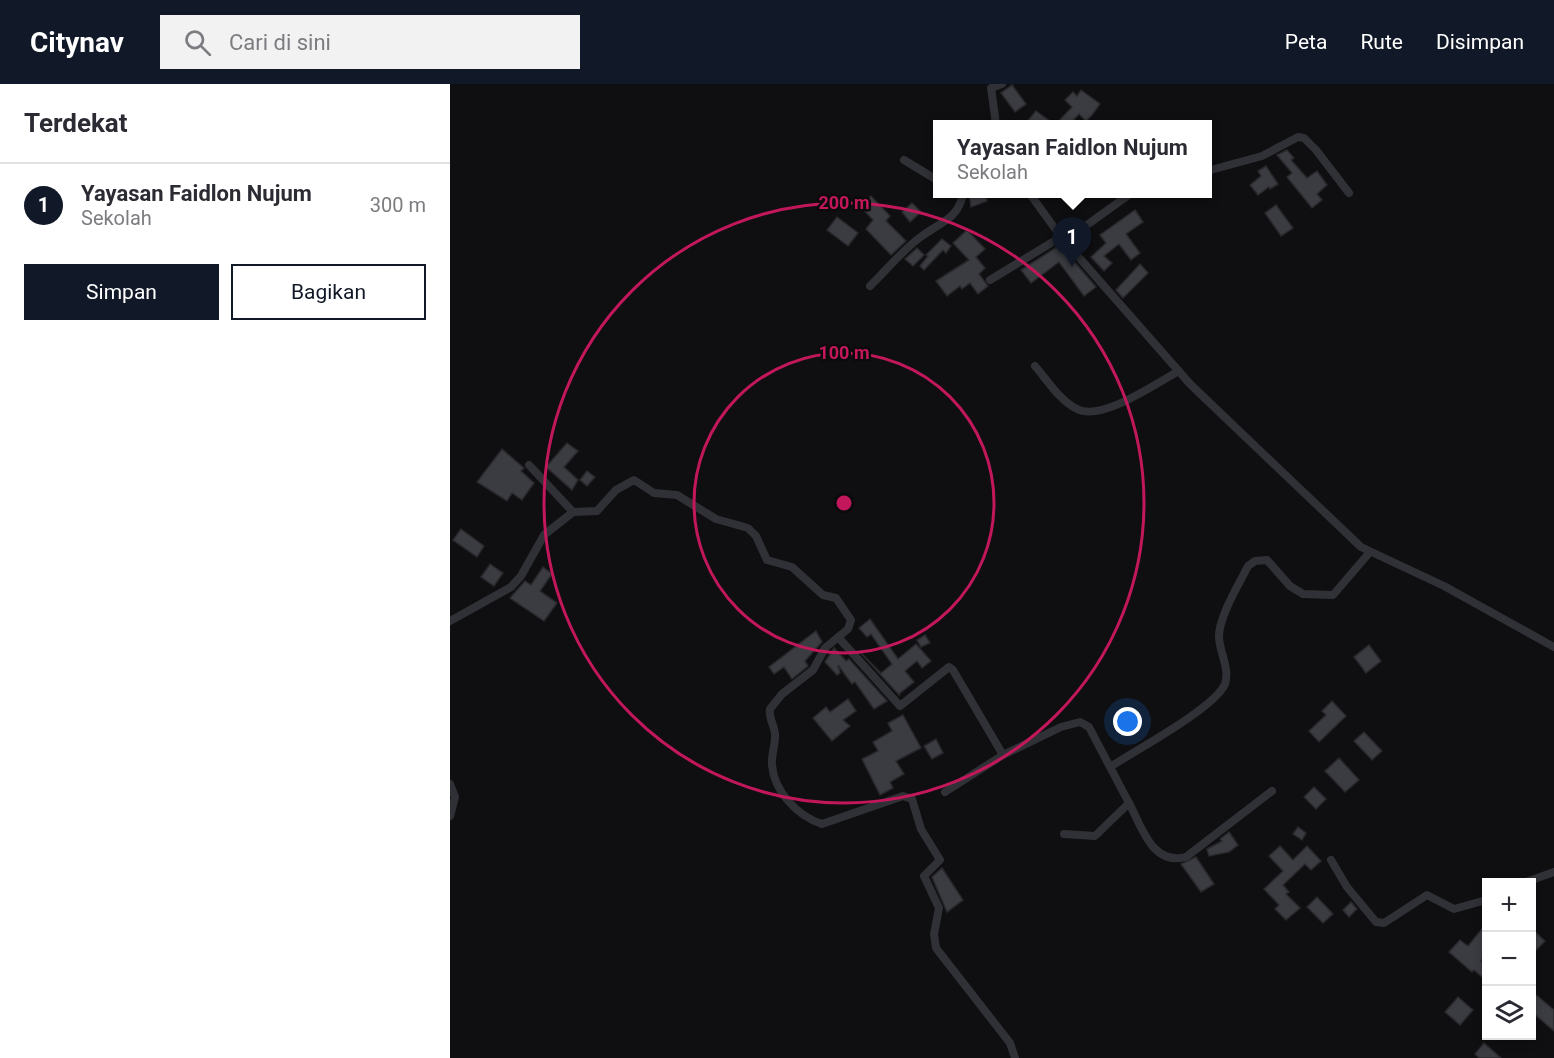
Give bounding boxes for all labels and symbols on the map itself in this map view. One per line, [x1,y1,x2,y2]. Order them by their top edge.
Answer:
text: 200 m [818,192,870,213]
pin: 1 [1052,218,1092,267]
text: 100 m [818,342,870,363]
centre of rings [834,493,854,513]
your location [1113,707,1142,736]

